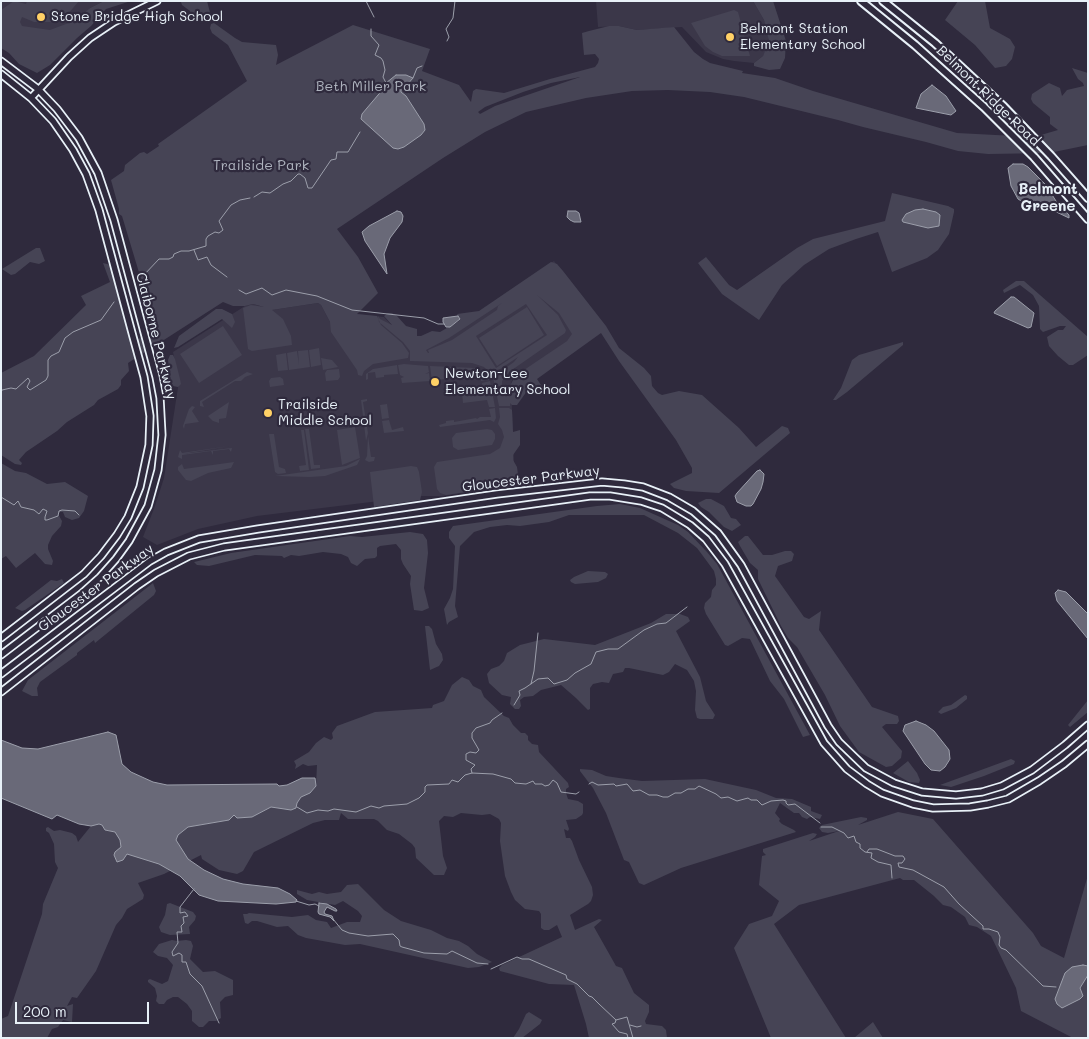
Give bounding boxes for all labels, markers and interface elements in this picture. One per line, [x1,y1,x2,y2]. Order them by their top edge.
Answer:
place label: Stone Bridge High School [51,9,223,25]
marker: Stone Bridge High School [35,11,47,23]
place label: Belmont Station Elementary School [740,21,866,54]
marker: Belmont Station Elementary School [724,31,736,43]
street label: Belmont Ridge Road [933,42,1043,150]
park label: Beth Miller Park [316,79,426,95]
park label: Trailside Park [213,158,309,174]
district label: Belmont Greene [1018,180,1078,215]
street label: Claiborne Parkway [132,271,180,401]
place label: Newton-Lee Elementary School [445,366,571,398]
marker: Newton-Lee Elementary School [429,376,441,388]
place label: Trailside Middle School [278,397,372,430]
marker: Trailside Middle School [262,407,274,419]
street label: Gloucester Parkway [461,462,601,496]
street label: Gloucester Parkway [35,540,157,636]
scale bar [18,992,151,1024]
text: 200 m [23,1001,67,1021]

